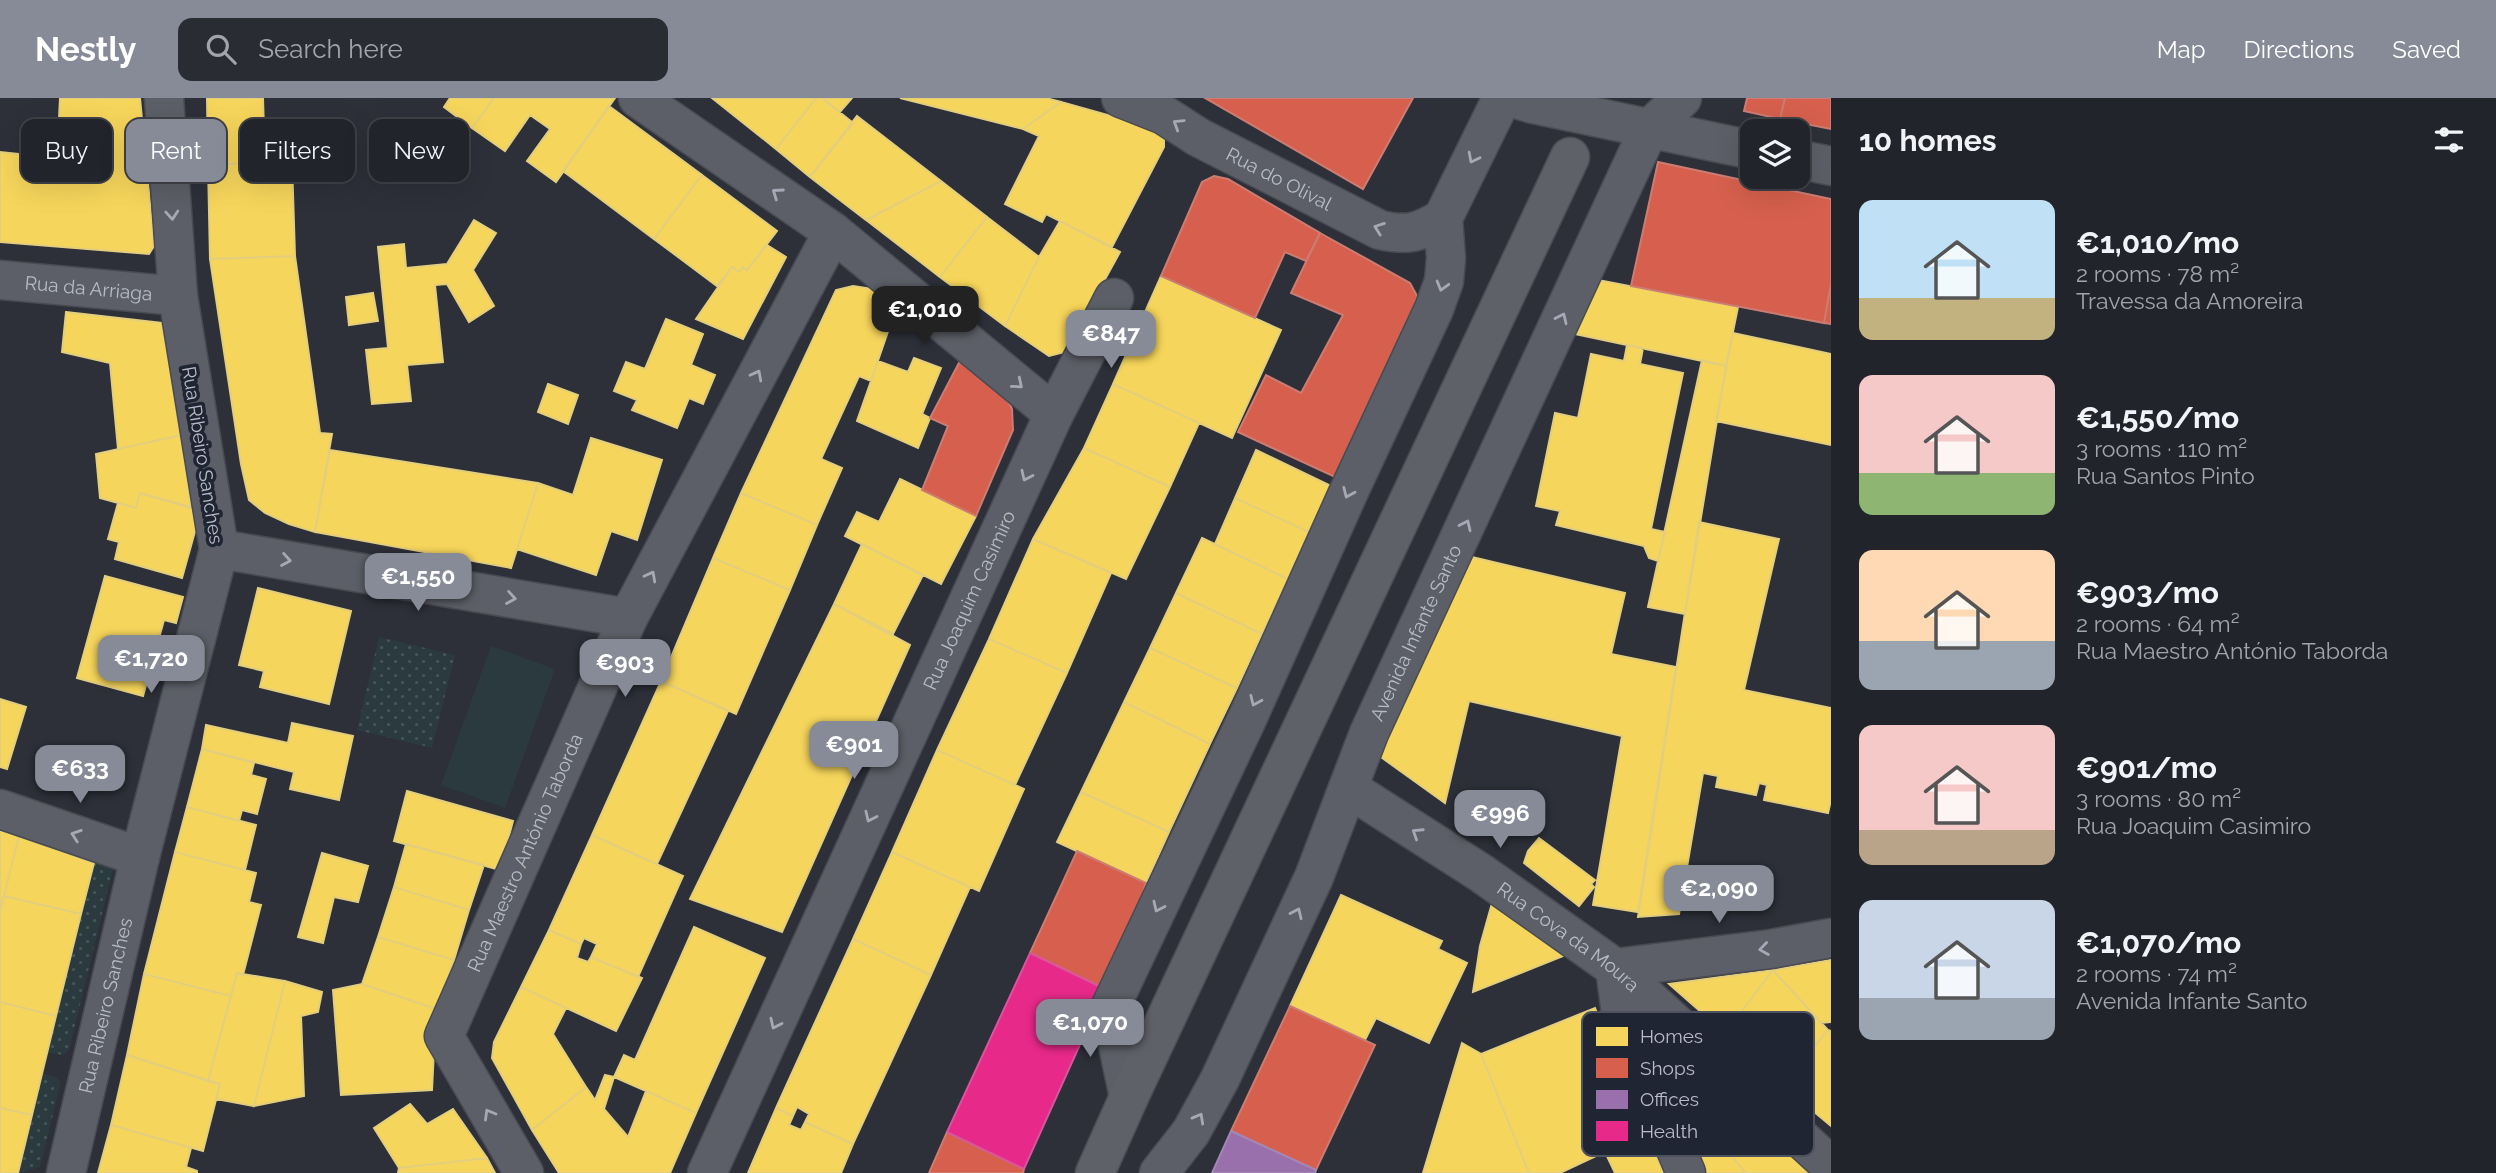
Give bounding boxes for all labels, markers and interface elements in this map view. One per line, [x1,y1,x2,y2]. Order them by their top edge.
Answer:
search box [178,18,668,81]
text: Nestly [35,30,136,69]
icon: search [202,30,240,68]
text: Search here [258,34,403,64]
text: Map [2157,35,2206,64]
text: Directions [2244,35,2354,64]
text: Saved [2392,35,2461,64]
chip: Buy [21,119,112,182]
chip: Rent [126,119,226,182]
chip: Filters [240,119,355,182]
chip: New [369,119,469,182]
one-way arrow [1172,119,1185,132]
map controls [1740,119,1810,189]
button: layers [1740,119,1810,189]
icon: filters [2430,121,2468,159]
text: 10 homes [1859,123,1996,158]
street label: Rua do Olival [1223,142,1337,215]
one-way arrow [1467,151,1481,163]
one-way arrow [772,189,785,201]
one-way arrow [164,210,179,221]
one-way arrow [1374,222,1386,236]
text: €1,010/mo [2076,225,2239,260]
icon: home [1915,228,1999,312]
text: 2 rooms · 78 m² [2076,260,2239,287]
street label: Rua da Arriaga [24,271,153,305]
one-way arrow [1435,280,1450,292]
pin: €1,010 [868,286,982,346]
text: Travessa da Amoreira [2076,287,2303,314]
text: €1,010 [888,295,962,322]
pin: €847 [1070,310,1152,370]
one-way arrow [1554,313,1568,325]
text: €847 [1082,319,1140,346]
street label: Rua Ribeiro Sanches [178,365,228,545]
one-way arrow [749,370,762,382]
one-way arrow [1010,376,1023,389]
text: €1,550/mo [2076,400,2239,435]
icon: home [1915,403,1999,487]
text: 3 rooms · 110 m² [2076,435,2247,462]
text: Rua Santos Pinto [2076,462,2255,489]
one-way arrow [1020,469,1034,481]
one-way arrow [1342,486,1356,498]
street label: Rua Joaquim Casimiro [919,507,1019,693]
one-way arrow [1458,519,1472,532]
street label: Avenida Infante Santo [1365,541,1466,724]
one-way arrow [280,552,292,567]
pin: €1,550 [361,554,475,613]
text: €1,550 [381,562,455,589]
one-way arrow [642,571,656,583]
text: €903/mo [2076,575,2219,610]
icon: home [1915,578,1999,662]
one-way arrow [505,590,516,605]
text: 2 rooms · 64 m² [2076,610,2240,637]
pin: €1,720 [94,636,208,695]
text: Rua Maestro António Taborda [2076,637,2388,664]
pin: €903 [584,640,666,699]
text: €1,720 [114,644,188,671]
text: €903 [596,648,654,675]
one-way arrow [1249,694,1263,706]
pin: €901 [813,722,895,781]
street label: Rua Maestro António Taborda [463,730,587,975]
text: €901 [825,730,883,757]
pin: €633 [39,746,121,805]
text: €901/mo [2076,750,2217,785]
icon: home [1915,753,1999,837]
text: €633 [51,754,109,781]
text: 3 rooms · 80 m² [2076,785,2241,812]
pin: €996 [1459,790,1541,850]
text: €996 [1470,799,1530,826]
one-way arrow [864,810,878,822]
text: Rua Joaquim Casimiro [2076,812,2311,839]
one-way arrow [1412,828,1425,841]
one-way arrow [70,829,82,843]
pin: €2,090 [1662,866,1776,925]
text: €2,090 [1680,874,1758,901]
street label: Rua Cova da Moura [1493,877,1644,996]
one-way arrow [1153,899,1167,912]
one-way arrow [1289,908,1303,920]
street label: Rua Ribeiro Sanches [74,916,136,1096]
text: €1,070/mo [2076,925,2241,960]
icon: home [1915,928,1999,1012]
one-way arrow [1758,942,1770,957]
text: 2 rooms · 74 m² [2076,960,2237,987]
text: Avenida Infante Santo [2076,987,2307,1014]
pin: €1,070 [1033,1000,1147,1059]
text: €1,070 [1052,1008,1128,1035]
legend [1582,1012,1814,1156]
one-way arrow [769,1017,783,1029]
text: Homes [1640,1025,1703,1047]
text: Shops [1640,1057,1695,1079]
text: Offices [1640,1088,1699,1110]
one-way arrow [484,1109,497,1121]
one-way arrow [1191,1112,1204,1125]
text: Health [1640,1120,1698,1142]

